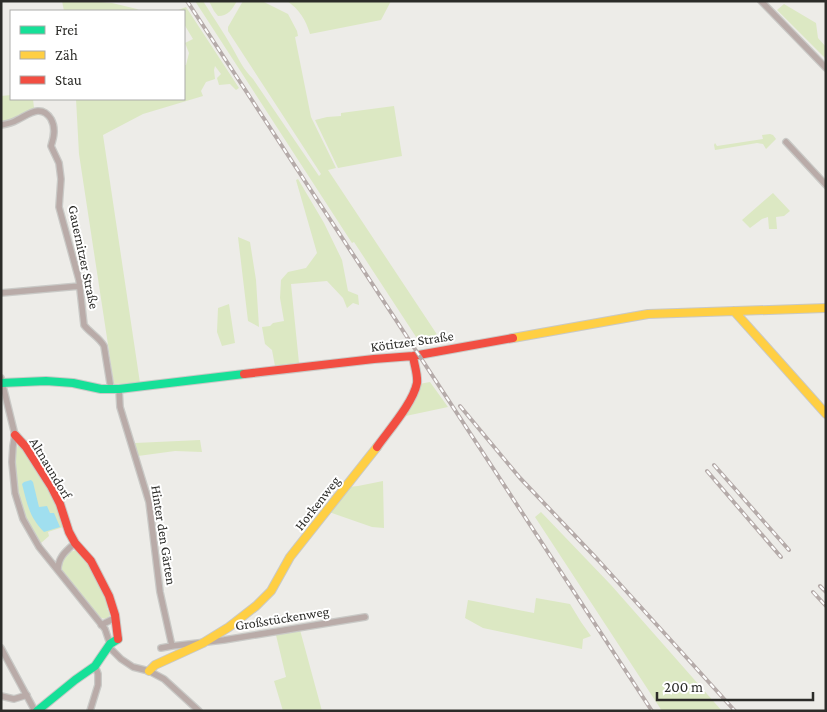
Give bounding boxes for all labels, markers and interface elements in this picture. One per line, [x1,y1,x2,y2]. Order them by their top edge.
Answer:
legend [10,10,185,100]
text: Frei [55,22,78,38]
text: Zäh [55,47,78,63]
text: Stau [55,72,82,88]
street label: Gauernitzer Straße [65,204,103,310]
street label: Kötitzer Straße [369,327,455,355]
street label: Altnaundorf [26,434,76,502]
street label: Horkenweg [291,473,343,533]
street label: Hinter den Gärten [148,484,180,587]
street label: Großstückenweg [234,603,330,633]
scale bar [657,670,813,702]
text: 200 m [664,679,703,695]

